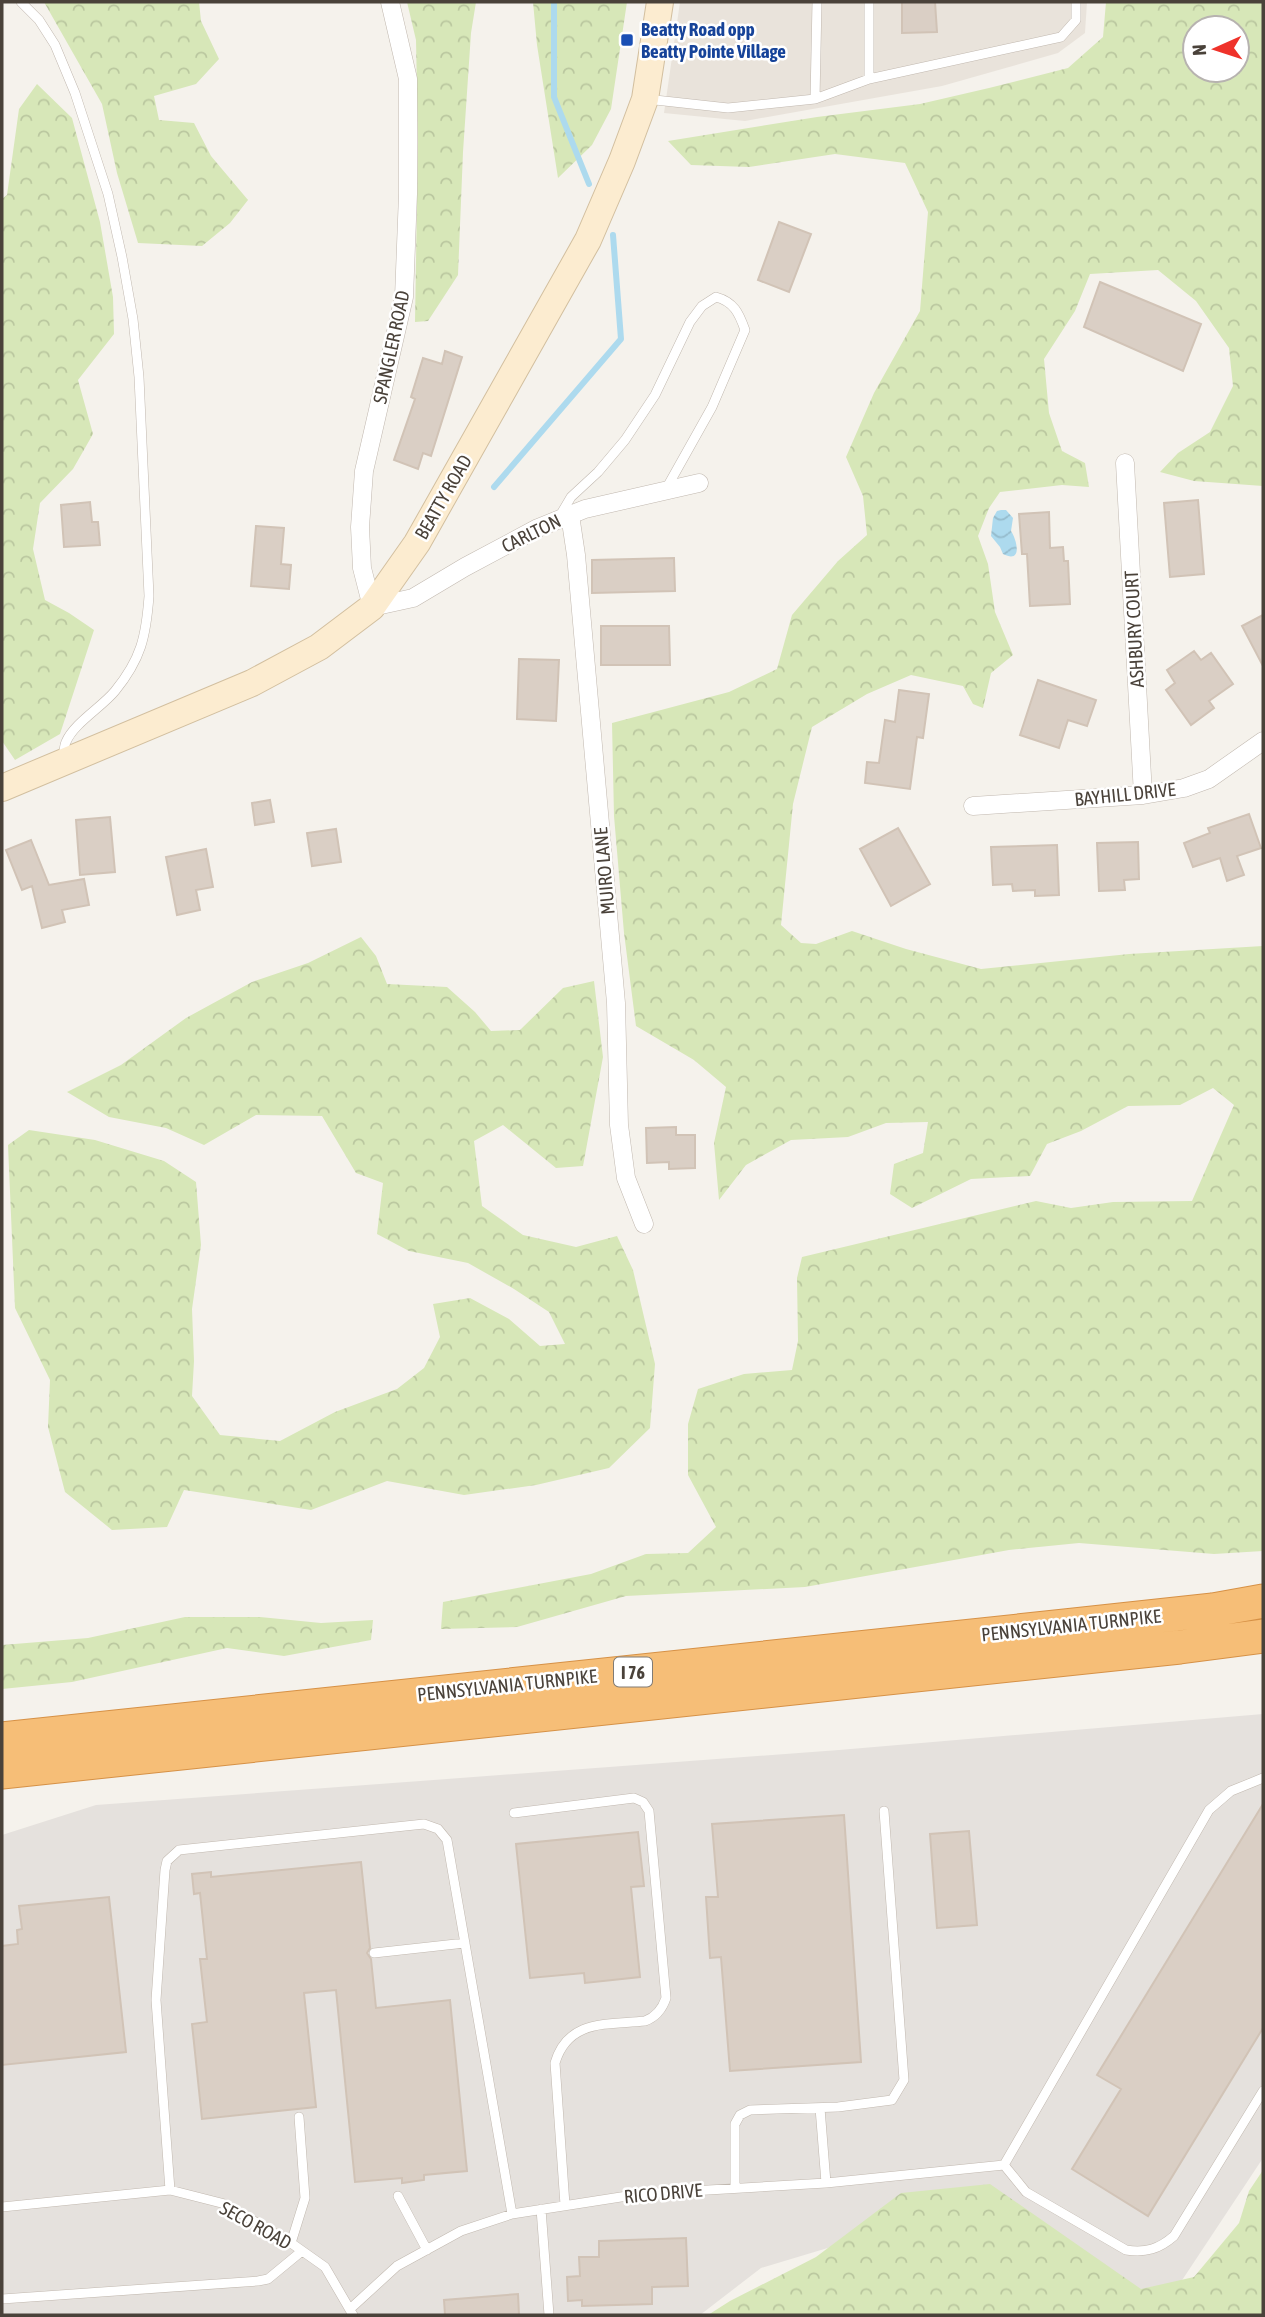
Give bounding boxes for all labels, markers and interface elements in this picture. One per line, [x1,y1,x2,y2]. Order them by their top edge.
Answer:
north arrow [1181,14,1251,84]
place label: Beatty Road opp Beatty Pointe Village [641,18,786,62]
marker: Beatty Road opp Beatty Pointe Village [619,32,635,48]
text: N [1188,44,1210,56]
street label: SPANGLER ROAD [368,288,414,406]
street label: BEATTY ROAD [410,451,476,543]
street label: CARLTON [498,509,564,557]
street label: ASHBURY COURT [1120,569,1148,688]
street label: BAYHILL DRIVE [1073,778,1177,810]
street label: MUIRO LANE [589,826,619,916]
street label: PENNSYLVANIA TURNPIKE [980,1605,1162,1645]
road number: I 76 [614,1658,652,1686]
street label: PENNSYLVANIA TURNPIKE [416,1665,598,1705]
street label: RICO DRIVE [623,2179,703,2207]
street label: SECO ROAD [216,2196,296,2254]

